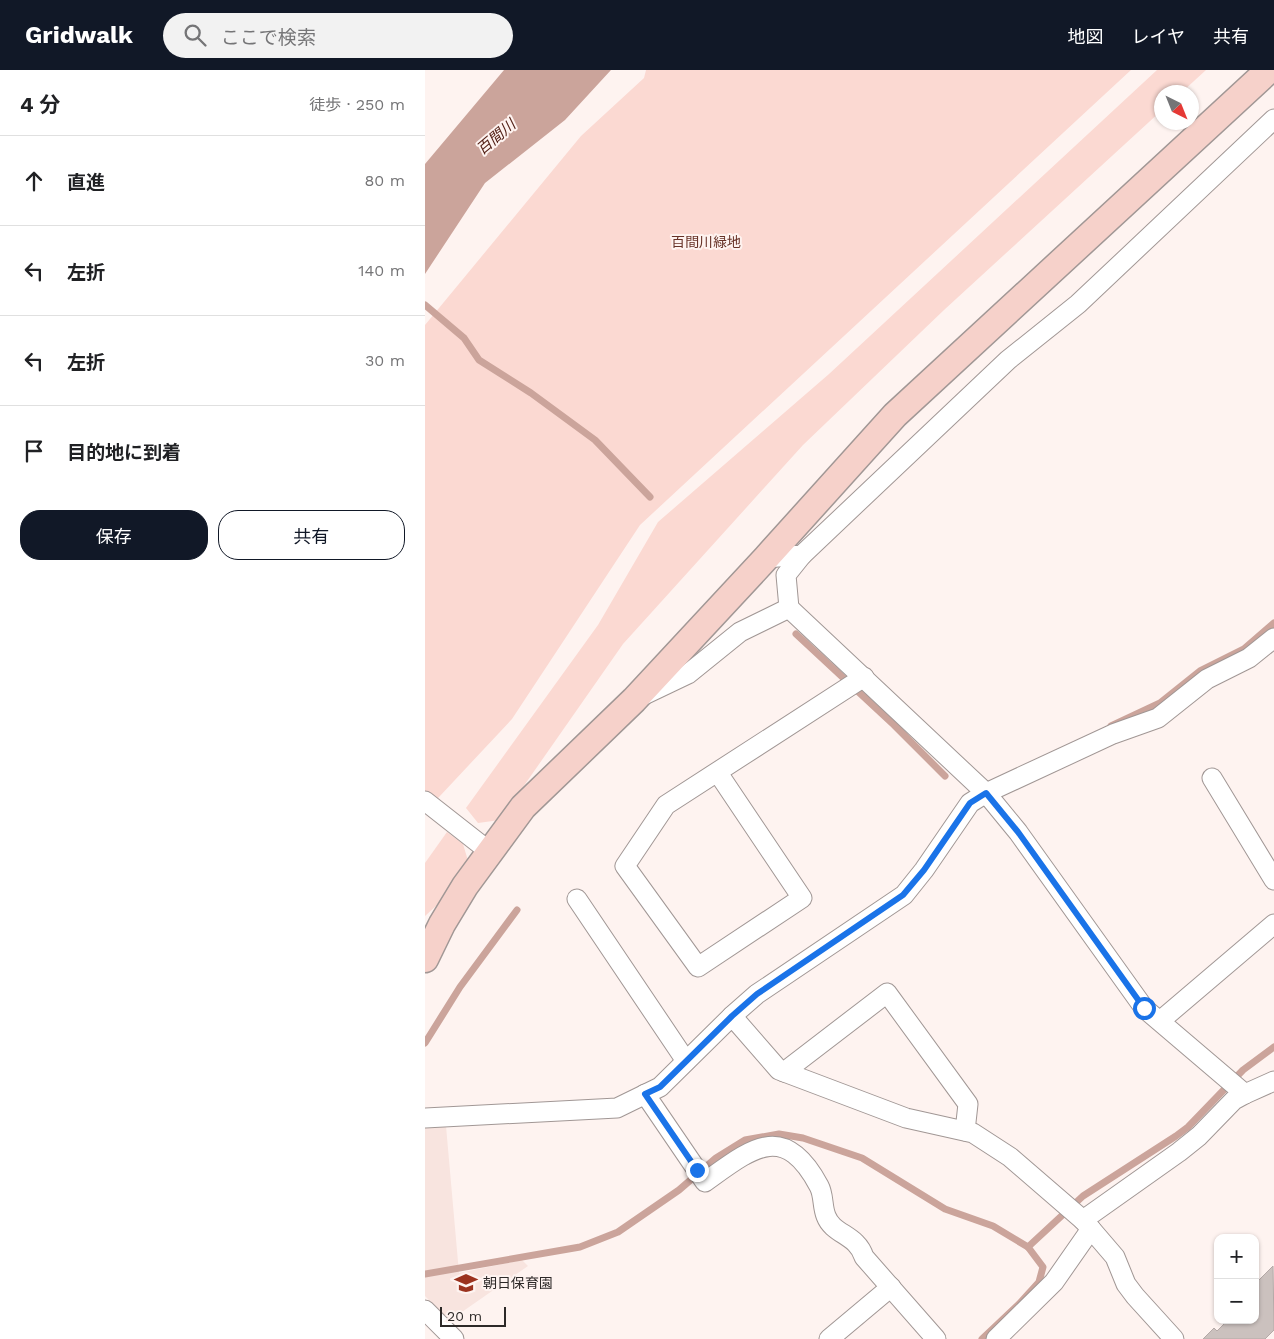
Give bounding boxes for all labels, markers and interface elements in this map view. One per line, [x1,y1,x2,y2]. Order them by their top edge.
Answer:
search box [163,13,513,58]
text: Gridwalk [25,21,133,49]
icon: search [181,21,209,49]
text: ここで検索 [221,26,316,49]
text: 地図 [1068,26,1104,47]
text: レイヤ [1132,26,1185,47]
text: 共有 [1213,26,1249,47]
north arrow [1154,85,1199,130]
text: 4 分 [20,92,61,117]
text: 徒歩 · 250 m [309,95,405,114]
water label: 百間川 [473,114,521,158]
icon: ahead [20,167,48,195]
text: 直進 [67,171,105,194]
text: 80 m [364,171,405,190]
park label: 百間川緑地 [671,234,741,250]
icon: left [20,257,48,285]
text: 左折 [67,261,105,284]
text: 140 m [358,261,405,280]
icon: left [20,347,48,375]
text: 左折 [67,351,105,374]
text: 30 m [365,351,405,370]
icon: arrive [20,437,48,465]
text: 目的地に到着 [67,441,181,464]
button: 保存 [20,510,208,560]
button: 共有 [218,510,405,560]
route start [1133,997,1156,1020]
route end [686,1159,709,1182]
map controls [1214,1234,1259,1324]
button: + [1214,1234,1259,1279]
school or university icon: 朝日保育園 [453,1270,479,1296]
place label: 朝日保育園 [483,1275,553,1291]
button: − [1214,1279,1259,1324]
scale bar [440,1304,506,1327]
text: 20 m [447,1308,482,1324]

